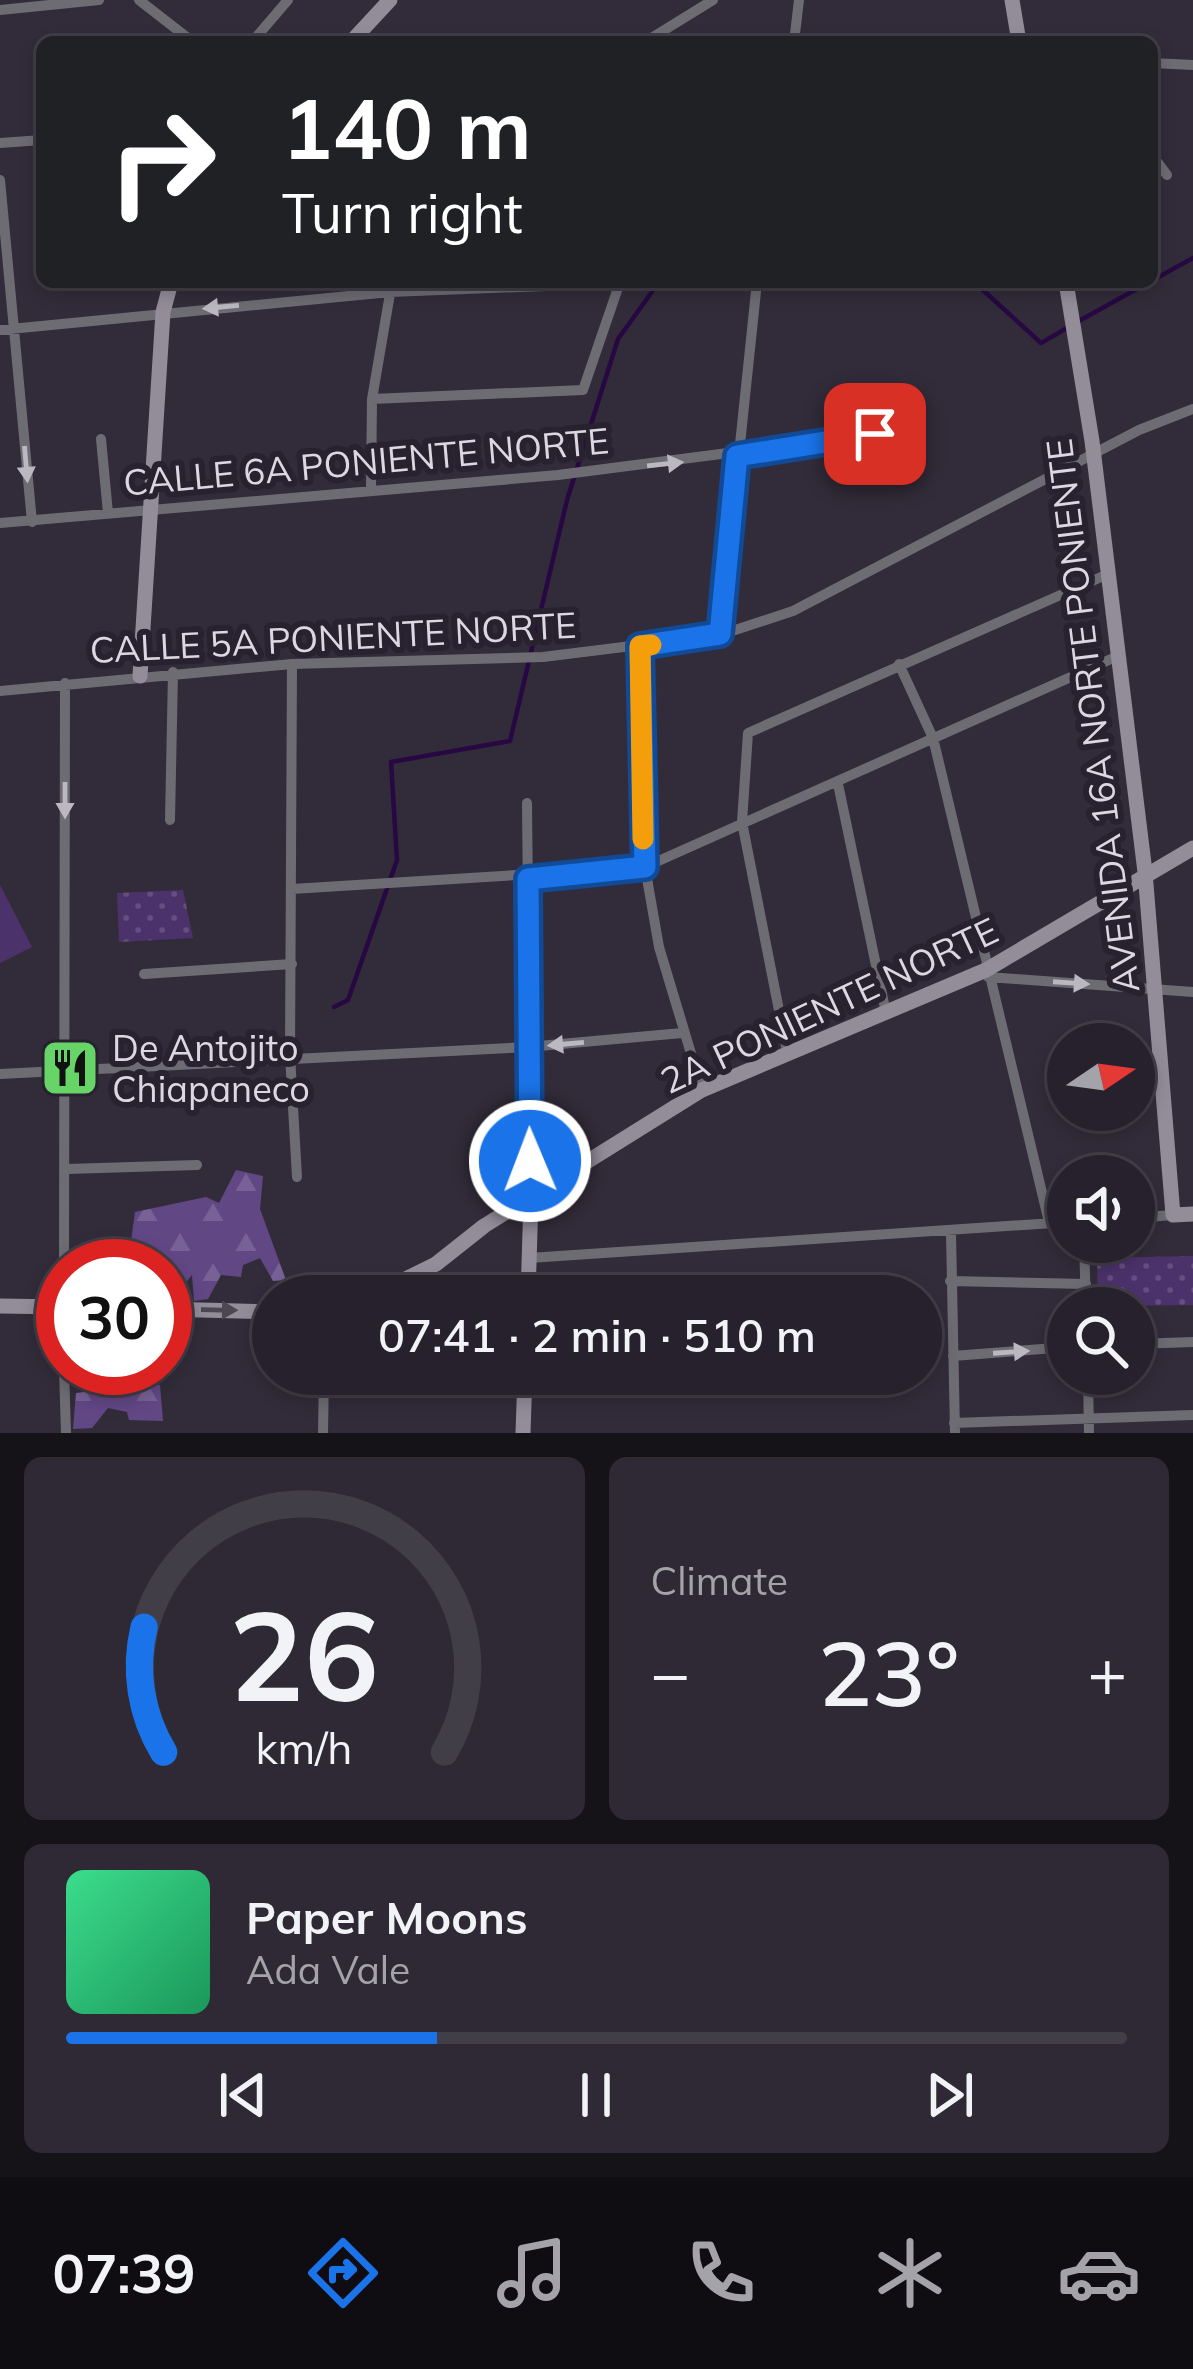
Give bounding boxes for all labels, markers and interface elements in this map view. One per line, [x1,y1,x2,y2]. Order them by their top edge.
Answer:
text: 140 m [282,75,532,180]
icon: right [84,84,240,240]
text: Turn right [282,179,523,247]
one-way arrow [202,297,239,316]
pin [824,383,926,485]
icon: arrive [842,401,908,467]
street label: CALLE 6A PONIENTE NORTE [121,417,611,505]
street label: AVENIDA 16A NORTE PONIENTE [1036,436,1148,996]
one-way arrow [17,446,36,483]
one-way arrow [646,454,684,473]
street label: CALLE 5A PONIENTE NORTE [89,602,577,672]
one-way arrow [55,782,75,820]
street label: 2A PONIENTE NORTE [653,907,1005,1103]
one-way arrow [1053,974,1090,993]
north arrow [1047,1023,1155,1131]
map controls [1047,1023,1155,1395]
place label: De Antojito Chiapaneco [112,1025,310,1111]
one-way arrow [546,1035,584,1054]
restaurant icon: De Antojito Chiapaneco [39,1037,101,1099]
position arrow [467,1098,593,1224]
button: sound [1047,1155,1155,1263]
speed limit sign: 30 [36,1239,192,1395]
button: search [1047,1287,1155,1395]
one-way arrow [201,1301,239,1320]
text: 07:41 · 2 min · 510 m [378,1307,816,1363]
one-way arrow [993,1342,1030,1361]
text: Climate [651,1556,788,1605]
text: 26 [229,1576,379,1732]
text: 23° [818,1616,960,1729]
text: − [651,1631,690,1714]
text: + [1087,1631,1127,1714]
text: km/h [256,1720,353,1774]
text: Paper Moons [246,1889,528,1945]
text: Ada Vale [246,1945,410,1994]
icon: previous [210,2062,276,2128]
icon: pause [563,2062,629,2128]
icon: next [917,2062,983,2128]
icon: directions [301,2231,385,2315]
icon: music [490,2231,574,2315]
icon: phone [679,2231,763,2315]
icon: climate [868,2231,952,2315]
icon: car [1057,2231,1141,2315]
text: 07:39 [53,2239,196,2307]

